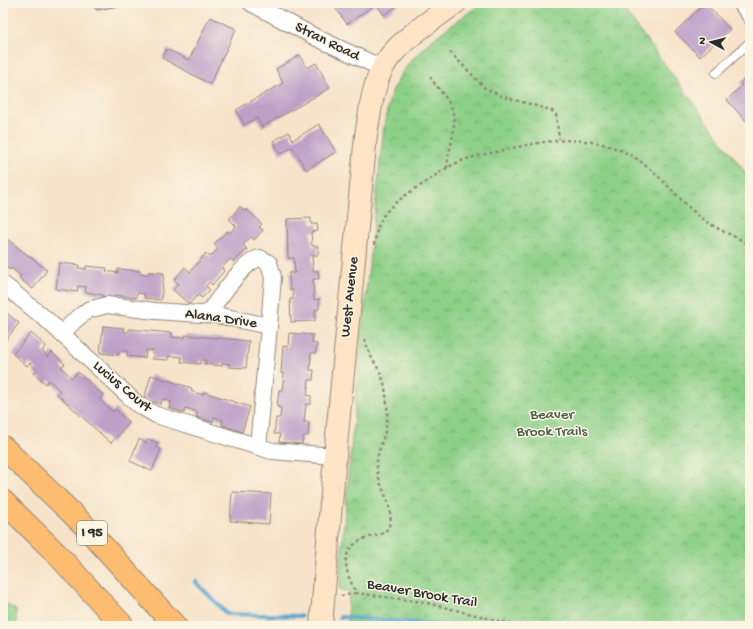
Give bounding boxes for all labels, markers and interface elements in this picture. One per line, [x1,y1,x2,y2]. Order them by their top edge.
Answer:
street label: Stran Road [292,19,364,66]
north arrow [691,22,731,62]
text: N [697,37,709,45]
street label: West Avenue [337,256,363,338]
street label: Alana Drive [184,305,258,333]
street label: Lucius Court [89,357,157,418]
park label: Beaver Brook Trails [516,406,588,441]
road number: I 95 [77,521,107,545]
street label: Beaver Brook Trail [364,575,479,613]

